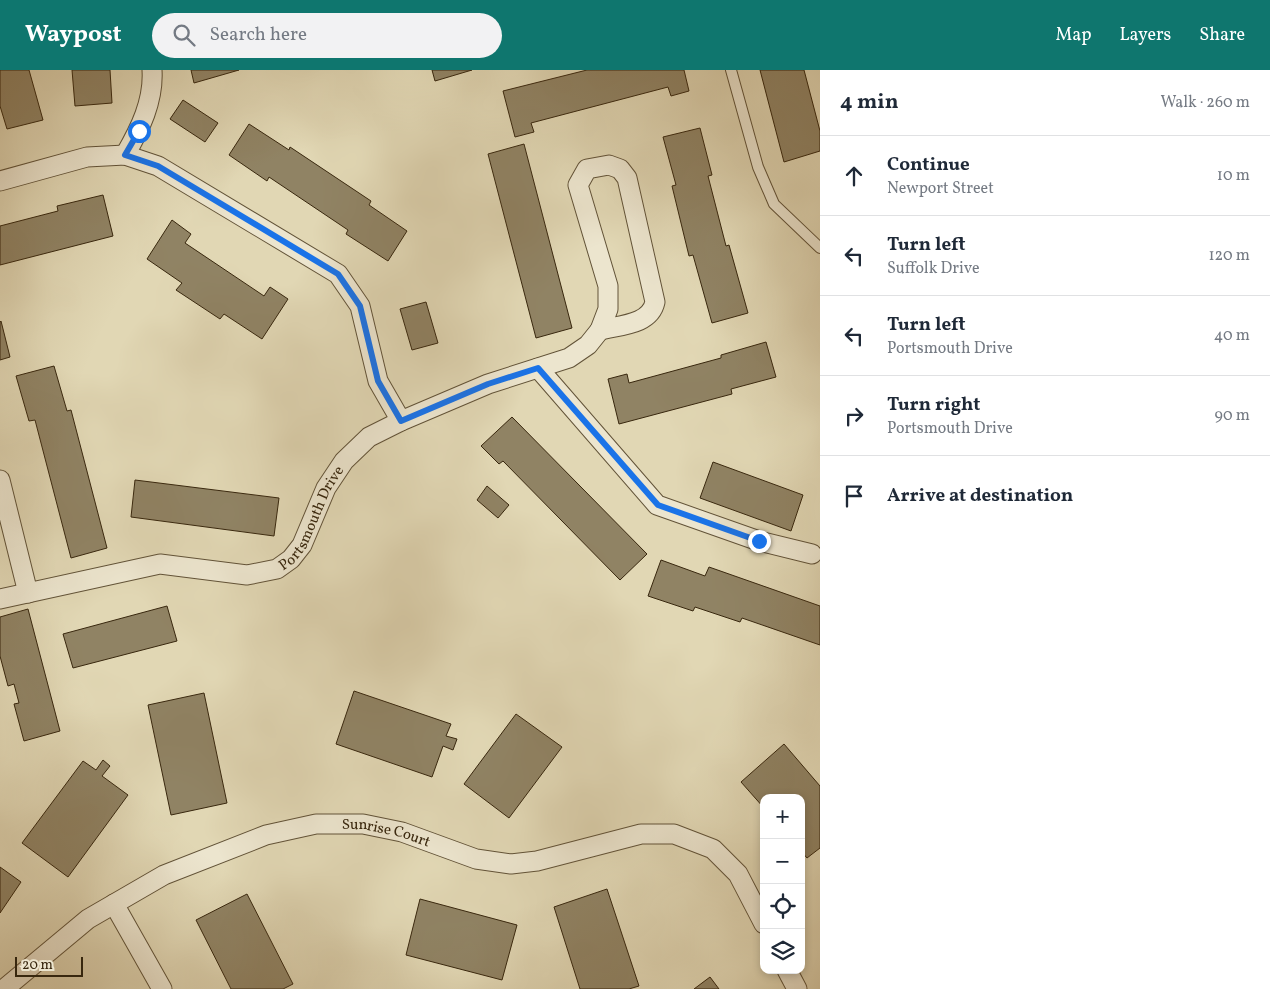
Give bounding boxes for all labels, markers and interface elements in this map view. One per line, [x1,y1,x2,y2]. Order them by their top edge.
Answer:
search box [152,13,502,58]
text: Waypost [25,18,122,52]
icon: search [170,21,198,49]
text: Search here [210,22,307,48]
text: Map [1055,23,1091,48]
text: Layers [1119,23,1171,48]
text: Share [1199,23,1245,48]
text: 4 min [840,88,899,117]
text: Walk · 260 m [1160,92,1250,114]
route start [128,120,151,143]
text: Continue [887,152,970,178]
icon: ahead [840,162,868,190]
text: 10 m [1217,165,1250,187]
text: Newport Street [887,178,994,200]
text: Turn left [887,232,966,258]
icon: left [840,242,868,270]
text: 120 m [1208,245,1250,267]
text: Suffolk Drive [887,258,980,280]
text: Turn left [887,312,966,338]
icon: left [840,322,868,350]
text: 40 m [1214,325,1250,347]
text: Portsmouth Drive [887,338,1013,360]
text: Turn right [887,392,980,418]
icon: right [840,402,868,430]
text: 90 m [1214,405,1250,427]
text: Portsmouth Drive [887,418,1013,440]
street label: Portsmouth Drive [275,462,350,576]
icon: arrive [840,482,868,510]
text: Arrive at destination [887,483,1073,509]
route end [748,530,771,553]
map controls [760,794,805,974]
button: + [760,794,805,839]
street label: Sunrise Court [342,815,433,853]
button: − [760,839,805,884]
button: locate [760,884,805,929]
button: layers [760,929,805,974]
scale bar [15,954,82,977]
text: 20 m [22,956,53,975]

